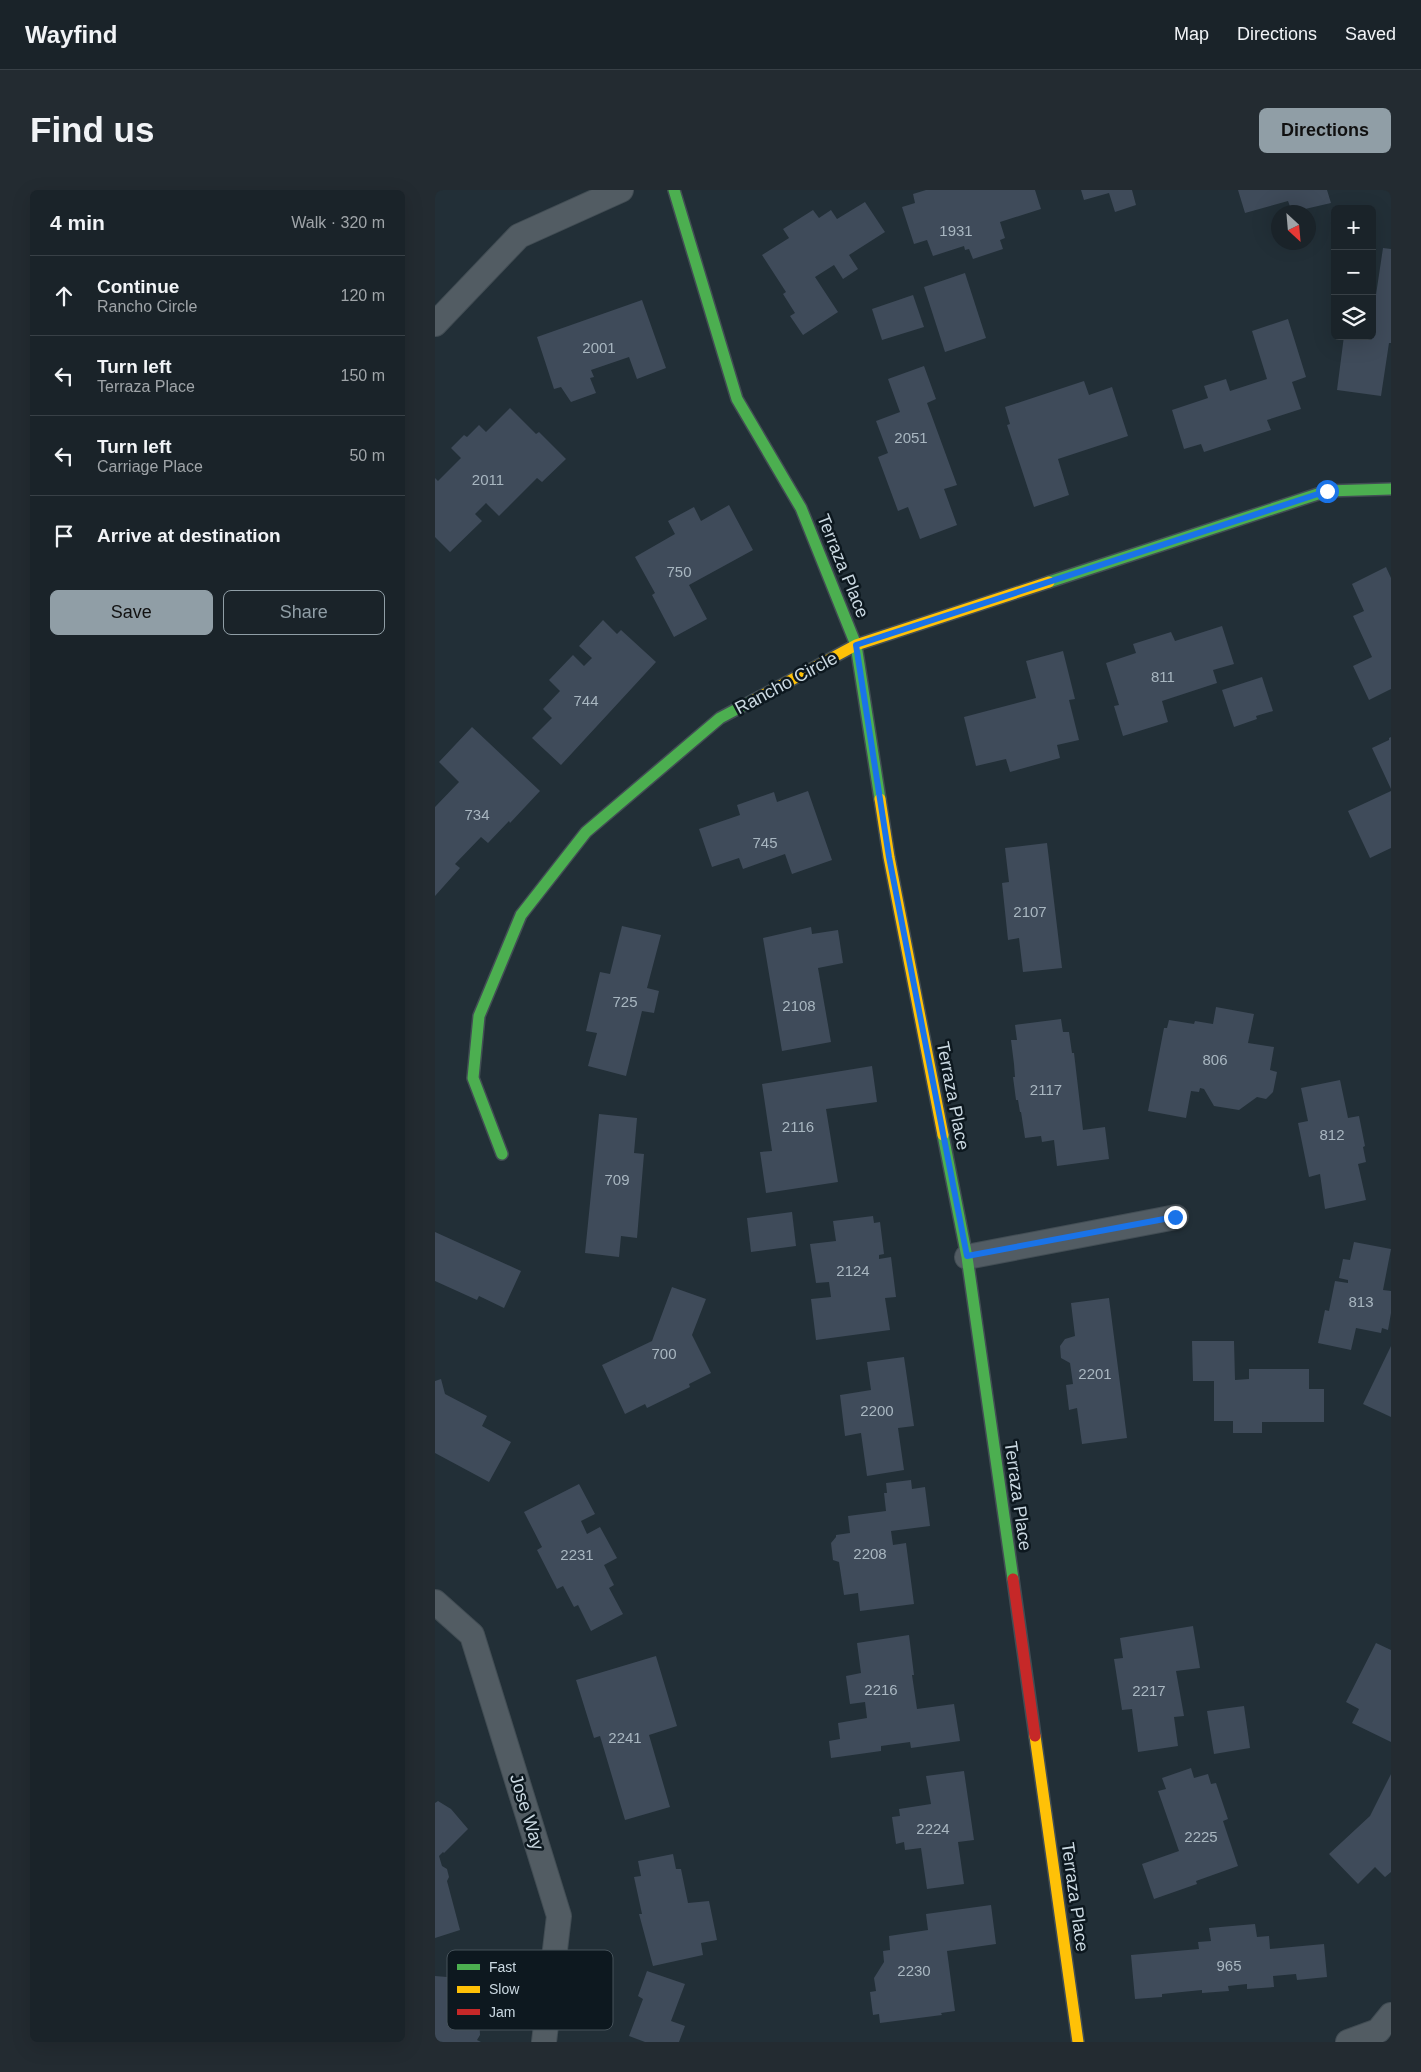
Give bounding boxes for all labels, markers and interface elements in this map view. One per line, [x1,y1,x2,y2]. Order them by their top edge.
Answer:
text: Wayfind [25,21,117,48]
text: Map [1174,24,1209,44]
text: Directions [1237,24,1317,44]
text: Saved [1345,24,1396,44]
button: Directions [1259,108,1391,153]
text: Find us [30,110,154,149]
north arrow [1271,205,1316,250]
map controls [1331,205,1376,340]
button: + [1331,205,1376,250]
text: 4 min [50,211,105,234]
text: Walk · 320 m [291,214,385,231]
house number: 1931 [939,222,973,239]
button: − [1331,250,1376,295]
text: Continue [97,276,179,297]
icon: ahead [50,282,78,310]
text: 120 m [341,287,385,304]
button: layers [1331,295,1376,340]
text: Rancho Circle [97,298,197,315]
house number: 2001 [582,339,616,356]
text: Turn left [97,356,172,377]
icon: left [50,362,78,390]
text: 150 m [341,367,385,384]
text: Terraza Place [97,378,195,395]
house number: 2051 [894,429,928,446]
text: Turn left [97,436,172,457]
icon: left [50,442,78,470]
text: 50 m [349,447,385,464]
text: Carriage Place [97,458,203,475]
house number: 2011 [472,471,504,488]
route start [1316,480,1339,503]
street label: Terraza Place [813,511,873,621]
icon: arrive [50,522,78,550]
text: Arrive at destination [97,525,281,546]
house number: 750 [666,563,692,580]
button: Save [50,590,213,635]
button: Share [223,590,385,635]
street label: Rancho Circle [731,648,841,718]
house number: 811 [1151,668,1175,685]
house number: 744 [573,692,599,709]
house number: 734 [464,806,490,823]
house number: 745 [752,834,778,851]
house number: 2107 [1013,903,1047,920]
house number: 725 [612,993,638,1010]
house number: 2108 [782,997,816,1014]
street label: Terraza Place [933,1040,973,1152]
house number: 806 [1202,1051,1228,1068]
house number: 2117 [1030,1081,1062,1098]
house number: 2116 [782,1118,814,1135]
house number: 812 [1319,1126,1345,1143]
house number: 709 [604,1171,630,1188]
route end [1164,1206,1187,1229]
house number: 2124 [836,1262,870,1279]
house number: 813 [1348,1293,1374,1310]
house number: 700 [651,1345,677,1362]
house number: 2201 [1078,1365,1112,1382]
house number: 2200 [860,1402,894,1419]
street label: Terraza Place [1000,1440,1036,1552]
house number: 2208 [853,1545,887,1562]
house number: 2231 [560,1546,594,1563]
house number: 2216 [864,1681,898,1698]
house number: 2217 [1132,1682,1166,1699]
house number: 2241 [608,1729,642,1746]
street label: Jose Way [506,1772,548,1852]
house number: 2224 [916,1820,950,1837]
house number: 2225 [1184,1828,1218,1845]
street label: Terraza Place [1057,1841,1093,1953]
legend [447,1950,613,2030]
house number: 965 [1216,1957,1242,1974]
text: Fast [489,1959,516,1975]
house number: 2230 [897,1962,931,1979]
text: Slow [489,1981,520,1997]
text: Jam [489,2004,515,2020]

